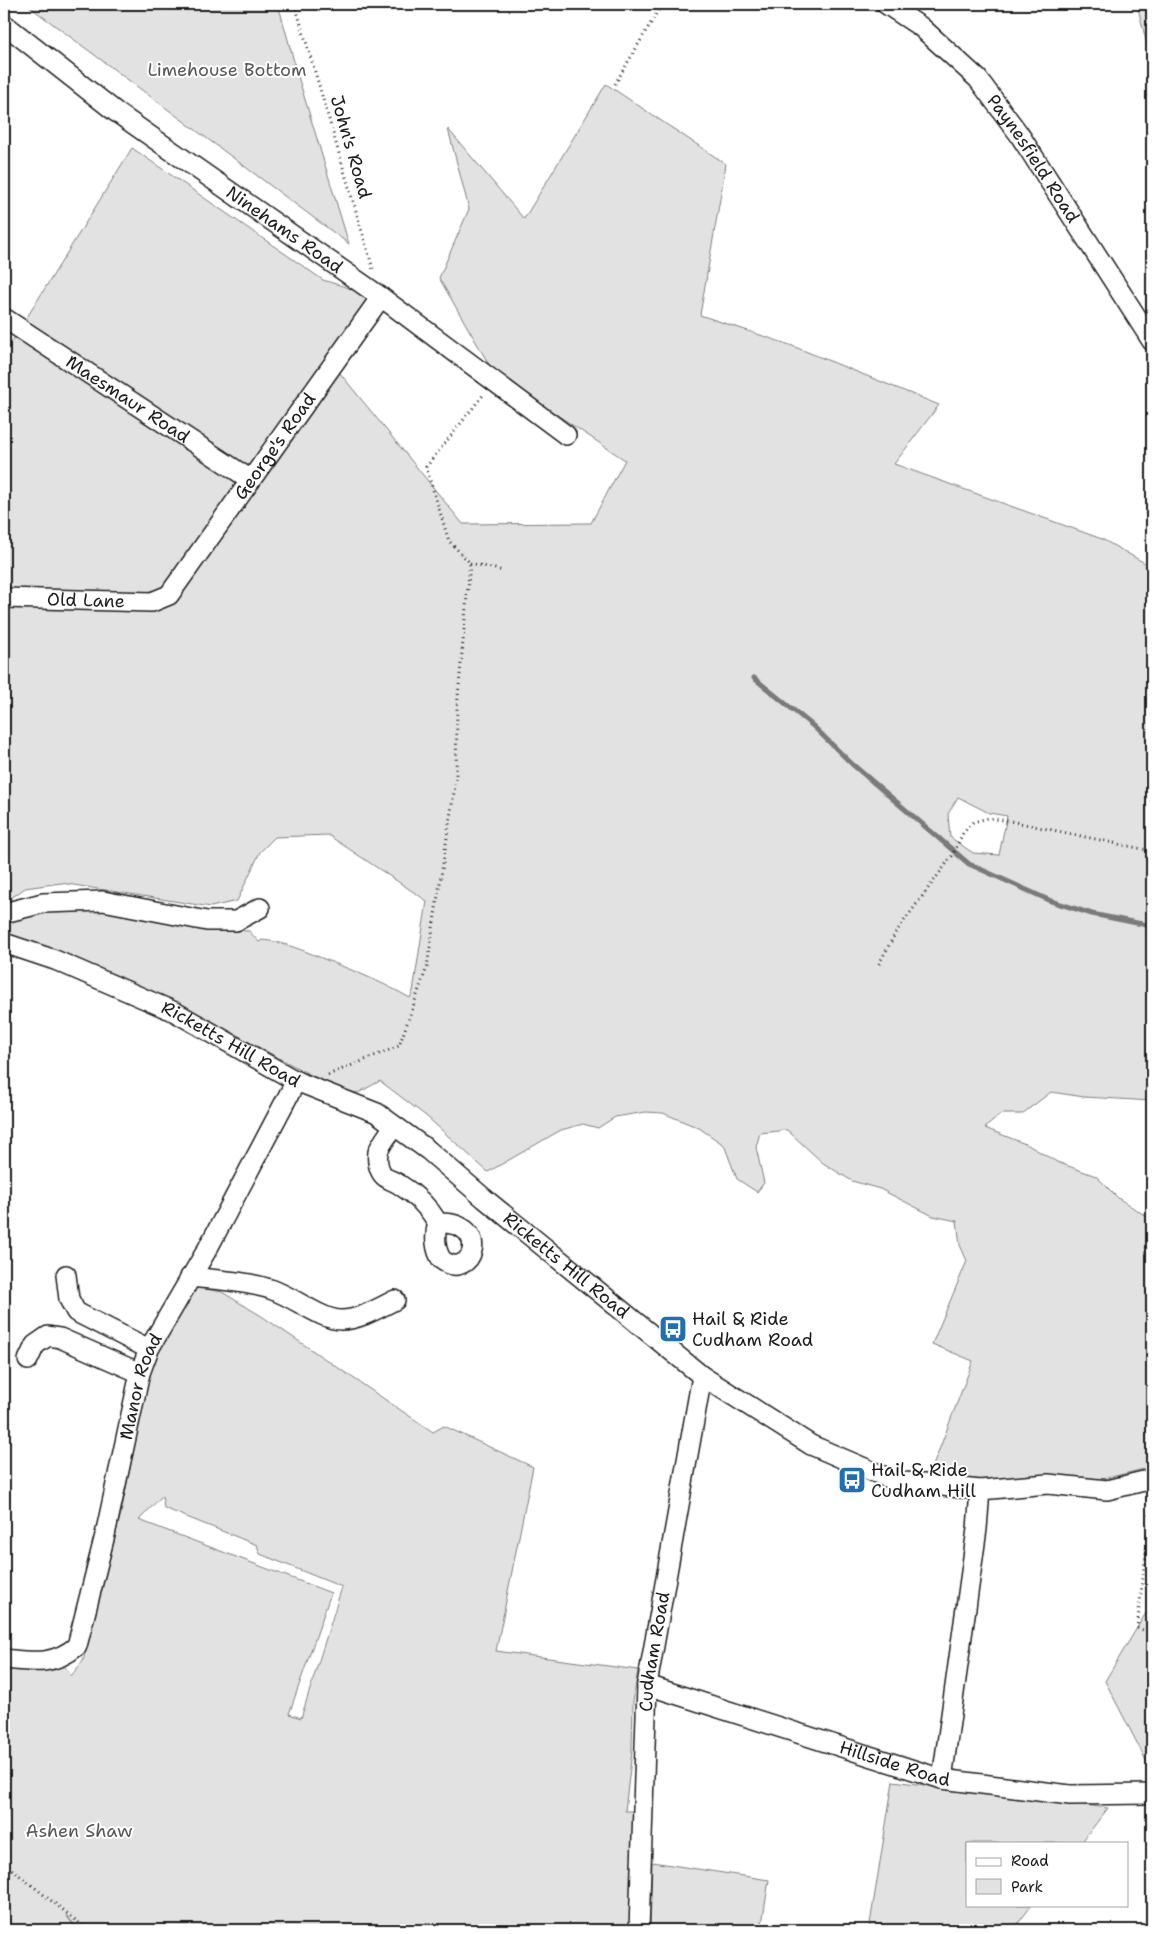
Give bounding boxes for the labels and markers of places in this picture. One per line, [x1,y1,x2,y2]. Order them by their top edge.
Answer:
place label: Hail & Ride Cudham Road [692,1307,813,1352]
bus stop icon: Hail & Ride Cudham Road [658,1314,688,1344]
place label: Hail & Ride Cudham Hill [871,1458,976,1503]
bus stop icon: Hail & Ride Cudham Hill [837,1465,867,1495]

